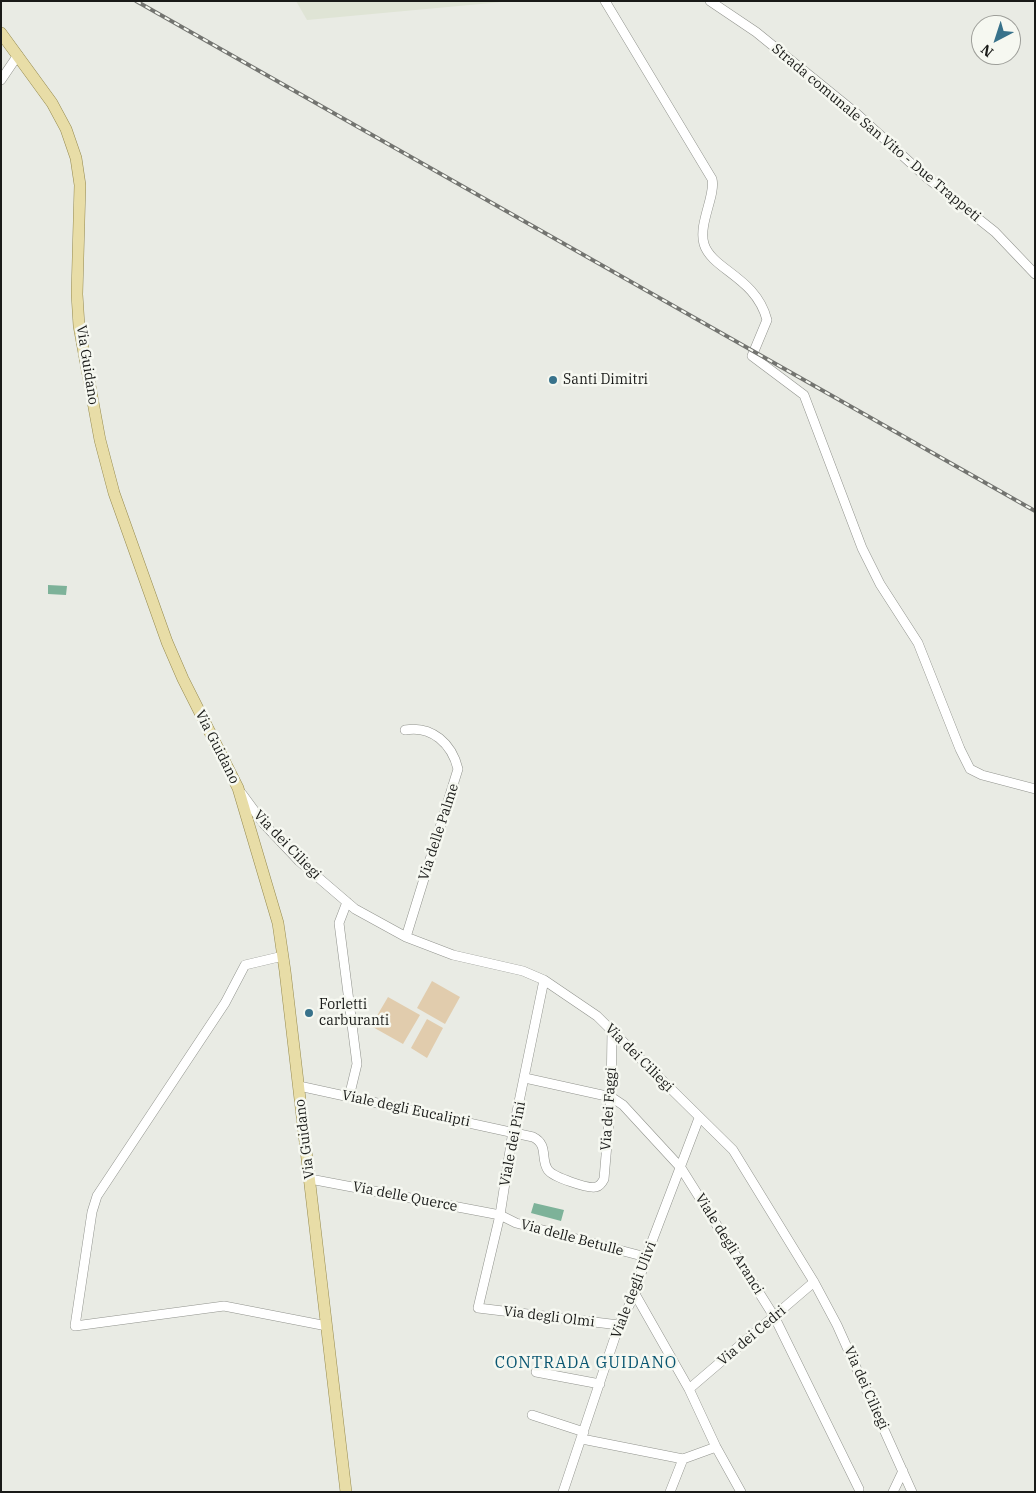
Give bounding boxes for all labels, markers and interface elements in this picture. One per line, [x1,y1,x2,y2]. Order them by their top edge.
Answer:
north arrow [971,15,1021,65]
text: N [977,40,997,61]
street label: Strada comunale San Vito - Due Trappeti [768,41,984,225]
street label: Via Guidano [72,324,102,406]
place label: Santi Dimitri [563,372,648,388]
marker: Santi Dimitri [547,374,559,386]
street label: Via Guidano [191,707,243,787]
street label: Via delle Palme [415,782,463,882]
street label: Via dei Ciliegi [250,807,324,883]
place label: Forletti carburanti [319,997,389,1030]
marker: Forletti carburanti [303,1007,315,1019]
street label: Via dei Ciliegi [601,1020,677,1096]
street label: Via dei Faggi [598,1067,620,1151]
street label: Viale degli Eucalipti [340,1087,472,1131]
street label: Via Guidano [292,1098,318,1180]
street label: Viale dei Pini [497,1100,529,1188]
street label: Via delle Querce [351,1179,459,1215]
street label: Viale degli Aranci [691,1191,767,1297]
street label: Via delle Betulle [519,1216,625,1260]
street label: Viale degli Ulivi [608,1239,660,1341]
street label: Via degli Olmi [502,1303,596,1331]
street label: Via dei Cedri [715,1303,789,1369]
street label: Via dei Ciliegi [840,1344,892,1432]
district label: CONTRADA GUIDANO [493,1353,679,1373]

